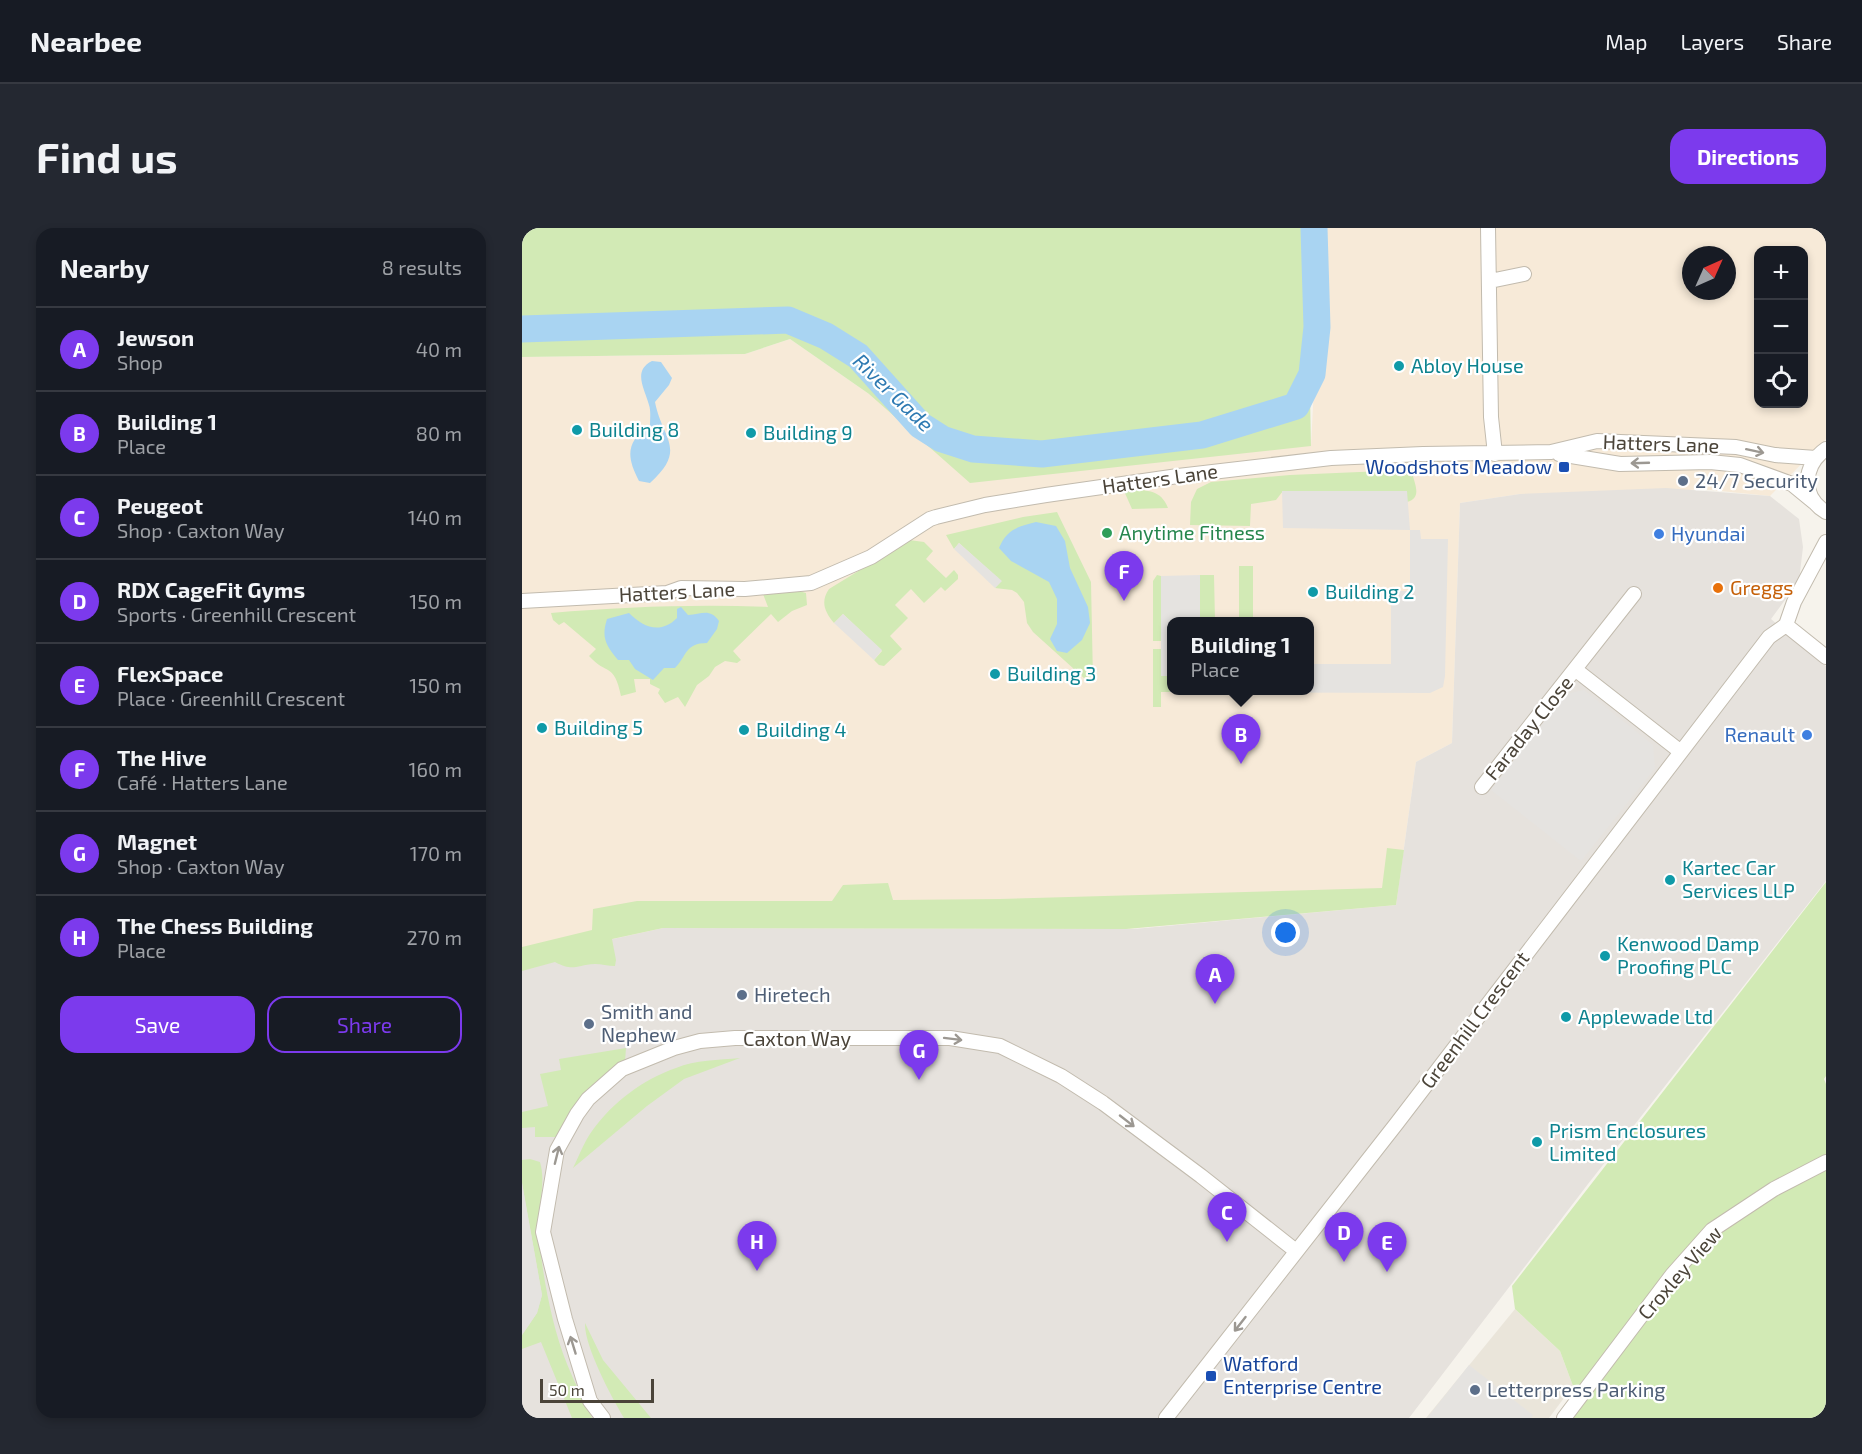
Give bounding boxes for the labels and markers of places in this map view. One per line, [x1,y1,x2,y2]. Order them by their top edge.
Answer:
place label: Abloy House [1411,353,1524,377]
marker: Abloy House [1392,359,1406,373]
place label: Building 8 [589,417,680,441]
place label: Building 9 [763,420,853,444]
marker: Building 8 [570,423,584,437]
marker: Building 9 [744,426,758,440]
place label: Woodshots Meadow [1365,454,1552,478]
marker: Woodshots Meadow [1557,460,1571,474]
place label: 24/7 Security [1695,468,1818,492]
marker: 24/7 Security [1676,474,1690,488]
place label: Anytime Fitness [1119,520,1265,544]
place label: Hyundai [1671,521,1745,545]
marker: Anytime Fitness [1100,526,1114,540]
marker: Hyundai [1652,527,1666,541]
pin: F [1104,552,1144,601]
place label: Greggs [1730,575,1794,599]
place label: Building 2 [1325,579,1415,603]
marker: Greggs [1711,581,1725,595]
marker: Building 2 [1306,585,1320,599]
place label: Building 3 [1007,661,1096,685]
marker: Building 3 [988,667,1002,681]
pin: B [1222,714,1260,764]
place label: Building 5 [554,715,643,739]
place label: Building 4 [756,717,847,741]
marker: Building 5 [535,721,549,735]
place label: Renault [1725,722,1795,746]
marker: Building 4 [737,723,751,737]
marker: Renault [1800,728,1814,742]
place label: Kartec Car Services LLP [1682,855,1795,902]
marker: Kartec Car Services LLP [1663,873,1677,887]
place label: Kenwood Damp Proofing PLC [1617,931,1759,978]
marker: Kenwood Damp Proofing PLC [1598,949,1612,963]
pin: A [1196,954,1234,1004]
place label: Hiretech [754,982,831,1006]
marker: Hiretech [735,988,749,1002]
place label: Smith and Nephew [601,999,692,1046]
place label: Applewade Ltd [1578,1004,1713,1028]
marker: Applewade Ltd [1559,1010,1573,1024]
marker: Smith and Nephew [582,1017,596,1031]
pin: G [900,1030,938,1080]
place label: Prism Enclosures Limited [1549,1118,1706,1165]
marker: Prism Enclosures Limited [1530,1135,1544,1149]
pin: C [1208,1192,1246,1242]
pin: D [1324,1212,1364,1262]
pin: H [738,1222,776,1271]
pin: E [1368,1222,1406,1272]
place label: Watford Enterprise Centre [1223,1351,1382,1398]
marker: Watford Enterprise Centre [1204,1369,1218,1383]
place label: Letterpress Parking [1487,1377,1666,1401]
marker: Letterpress Parking [1468,1383,1482,1397]

